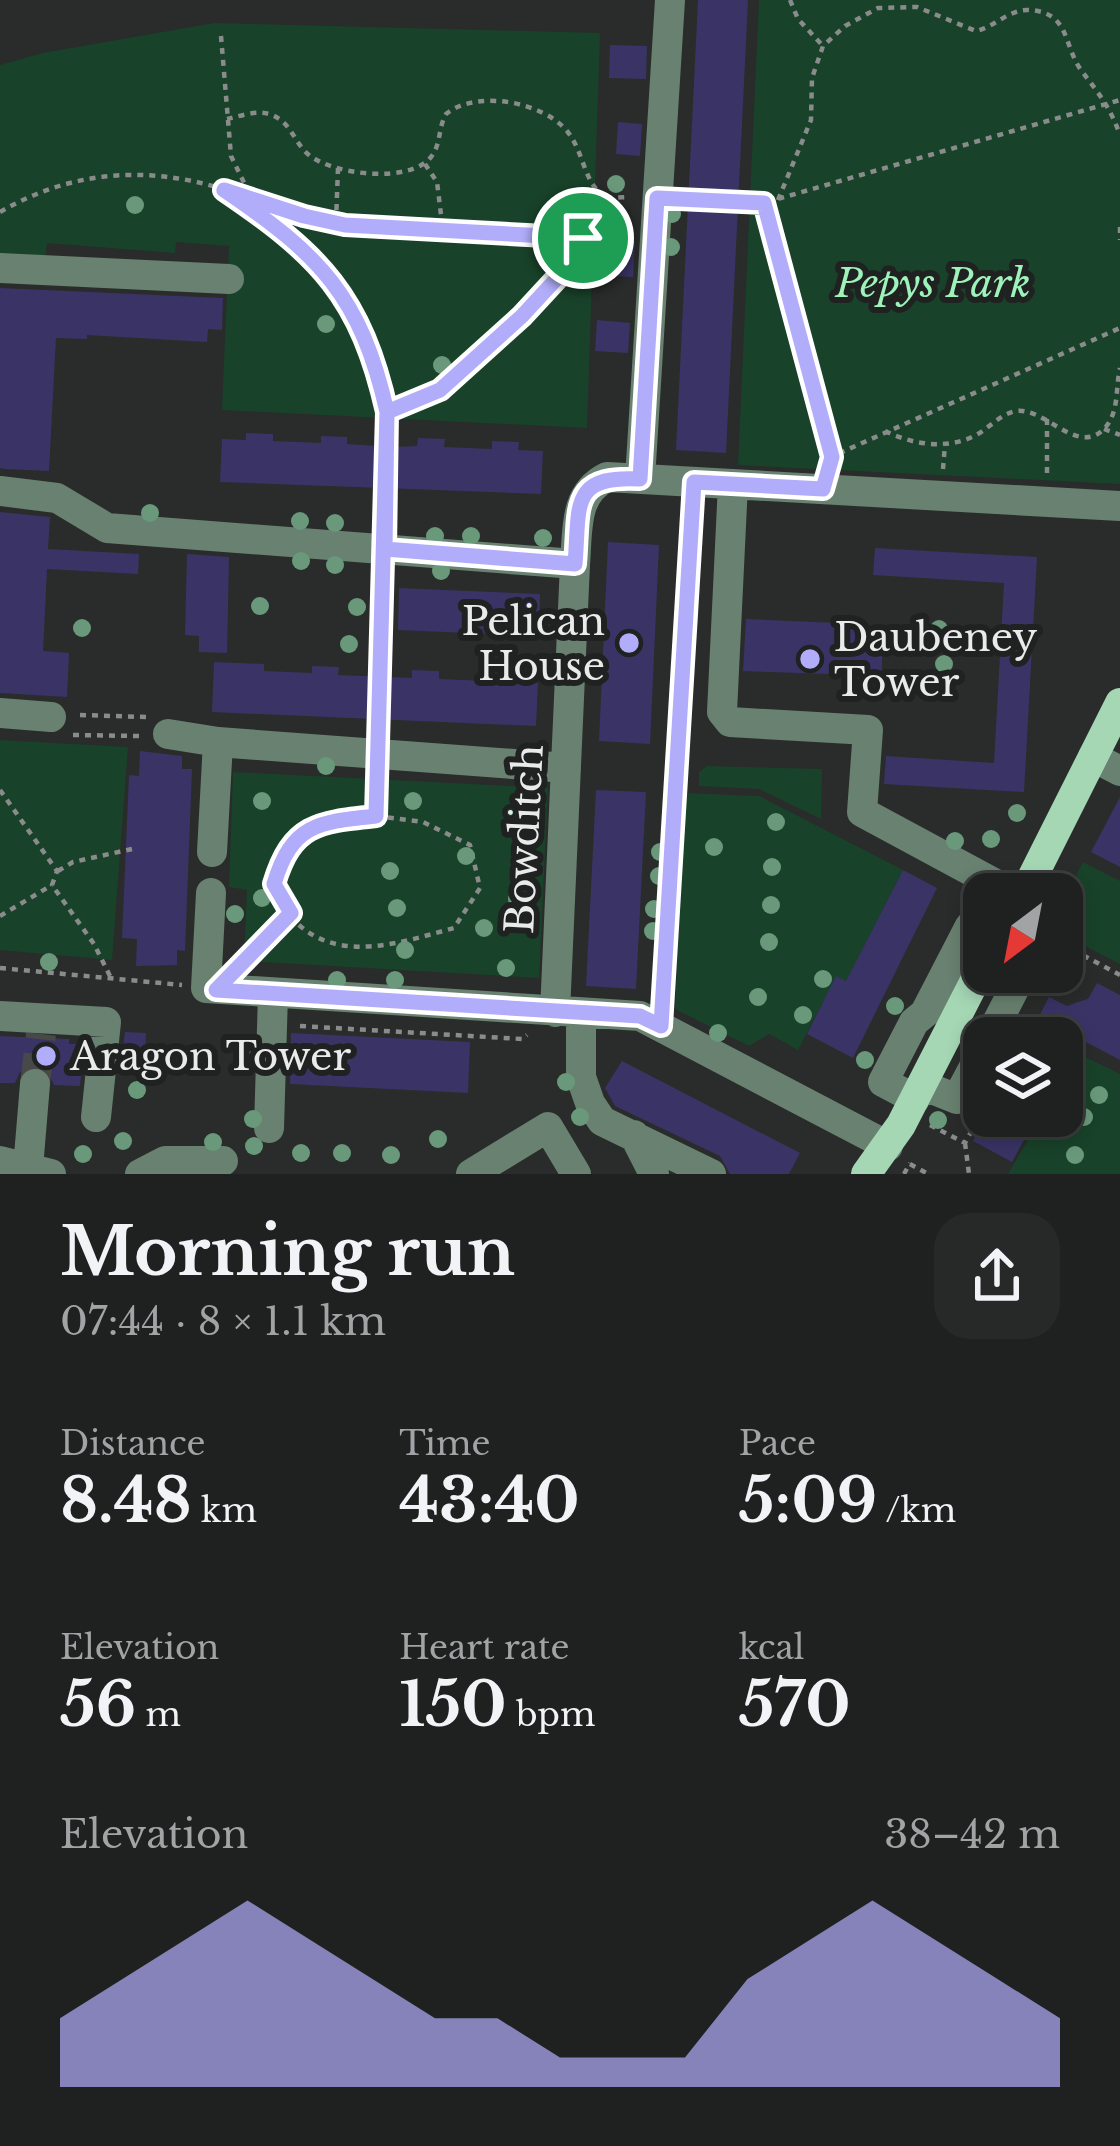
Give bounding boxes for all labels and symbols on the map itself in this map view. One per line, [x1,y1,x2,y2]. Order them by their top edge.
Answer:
pin [532,187,634,289]
park label: Pepys Park [834,259,1031,308]
place label: Pelican House [462,597,605,691]
place label: Daubeney Tower [834,613,1038,707]
marker: Pelican House [616,630,642,656]
marker: Daubeney Tower [797,646,823,672]
street label: Bowditch [495,743,554,935]
north arrow [963,873,1083,993]
place label: Aragon Tower [69,1032,351,1081]
marker: Aragon Tower [33,1043,59,1069]

